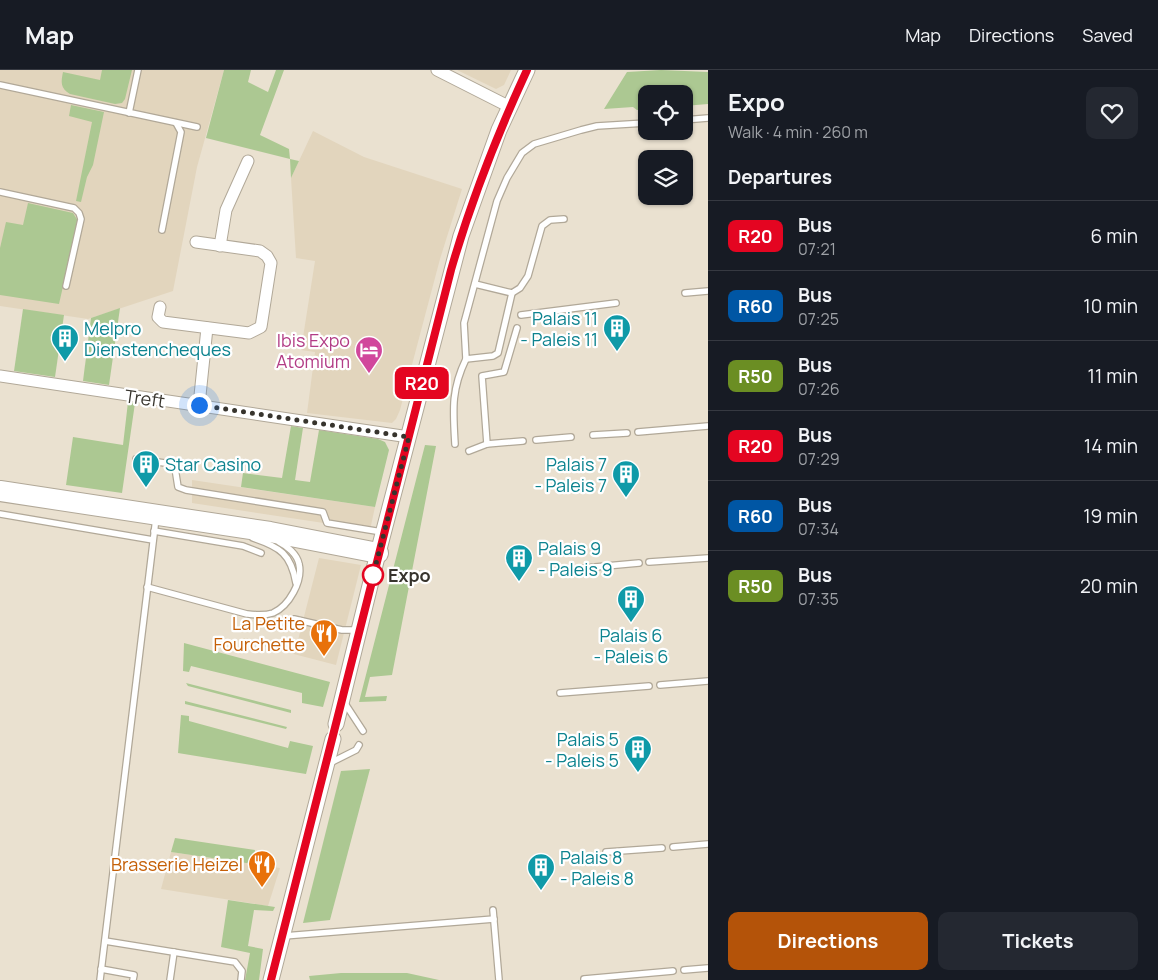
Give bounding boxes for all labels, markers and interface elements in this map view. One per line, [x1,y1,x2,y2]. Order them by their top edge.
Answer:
text: Map [25,18,74,51]
text: Map [905,23,941,47]
text: Directions [969,23,1054,47]
text: Saved [1082,23,1133,47]
map controls [638,85,693,205]
button: locate [638,85,693,140]
text: Expo [728,85,785,118]
button: heart [1086,87,1138,139]
text: Walk · 4 min · 260 m [728,121,868,143]
button: layers [638,150,693,205]
text: Departures [728,164,832,190]
text: Bus [798,212,832,238]
text: 6 min [1091,223,1138,249]
text: R20 [738,224,773,248]
text: 07:21 [798,238,836,260]
text: Bus [798,282,832,308]
text: 10 min [1083,293,1138,319]
text: R60 [738,294,773,318]
place label: Palais 11 - Paleis 11 [520,306,598,351]
text: 07:25 [798,308,839,330]
building icon: Palais 11 - Paleis 11 [602,313,632,352]
place label: Melpro Dienstencheques [84,316,231,361]
building icon: Melpro Dienstencheques [50,323,80,362]
place label: Ibis Expo Atomium [276,328,350,373]
hotel icon: Ibis Expo Atomium [354,335,384,374]
text: Bus [798,352,832,378]
text: 11 min [1088,363,1138,389]
text: R50 [738,364,773,388]
line badge: R20 [393,367,451,399]
text: R20 [405,371,439,395]
text: 07:26 [798,378,840,400]
street label: Treft [123,383,167,413]
your location [187,393,212,418]
text: Bus [798,422,832,448]
text: 14 min [1084,433,1138,459]
text: R20 [738,434,773,458]
text: 07:29 [798,448,840,470]
building icon: Star Casino [131,449,161,488]
place label: Star Casino [165,452,261,476]
place label: Palais 7 - Paleis 7 [534,452,607,497]
building icon: Palais 7 - Paleis 7 [611,459,641,498]
text: Bus [798,492,832,518]
text: 19 min [1083,503,1138,529]
text: R60 [738,504,773,528]
text: 07:34 [798,518,839,540]
place label: Palais 9 - Paleis 9 [538,536,613,581]
building icon: Palais 9 - Paleis 9 [504,543,534,582]
text: Bus [798,562,832,588]
place label: Expo [388,563,431,587]
marker: Expo [362,564,384,586]
text: 20 min [1080,573,1138,599]
text: R50 [738,574,773,598]
building icon: Palais 6 - Paleis 6 [616,584,646,623]
text: 07:35 [798,588,839,610]
place label: La Petite Fourchette [214,611,305,656]
restaurant icon: La Petite Fourchette [309,618,339,657]
place label: Palais 6 - Paleis 6 [594,623,668,668]
place label: Palais 5 - Paleis 5 [545,727,619,772]
building icon: Palais 5 - Paleis 5 [623,734,653,773]
place label: Palais 8 - Paleis 8 [560,845,634,890]
restaurant icon: Brasserie Heizel [247,849,277,888]
place label: Brasserie Heizel [111,852,243,876]
building icon: Palais 8 - Paleis 8 [526,852,556,891]
button: Directions [728,912,928,970]
button: Tickets [938,912,1138,970]

